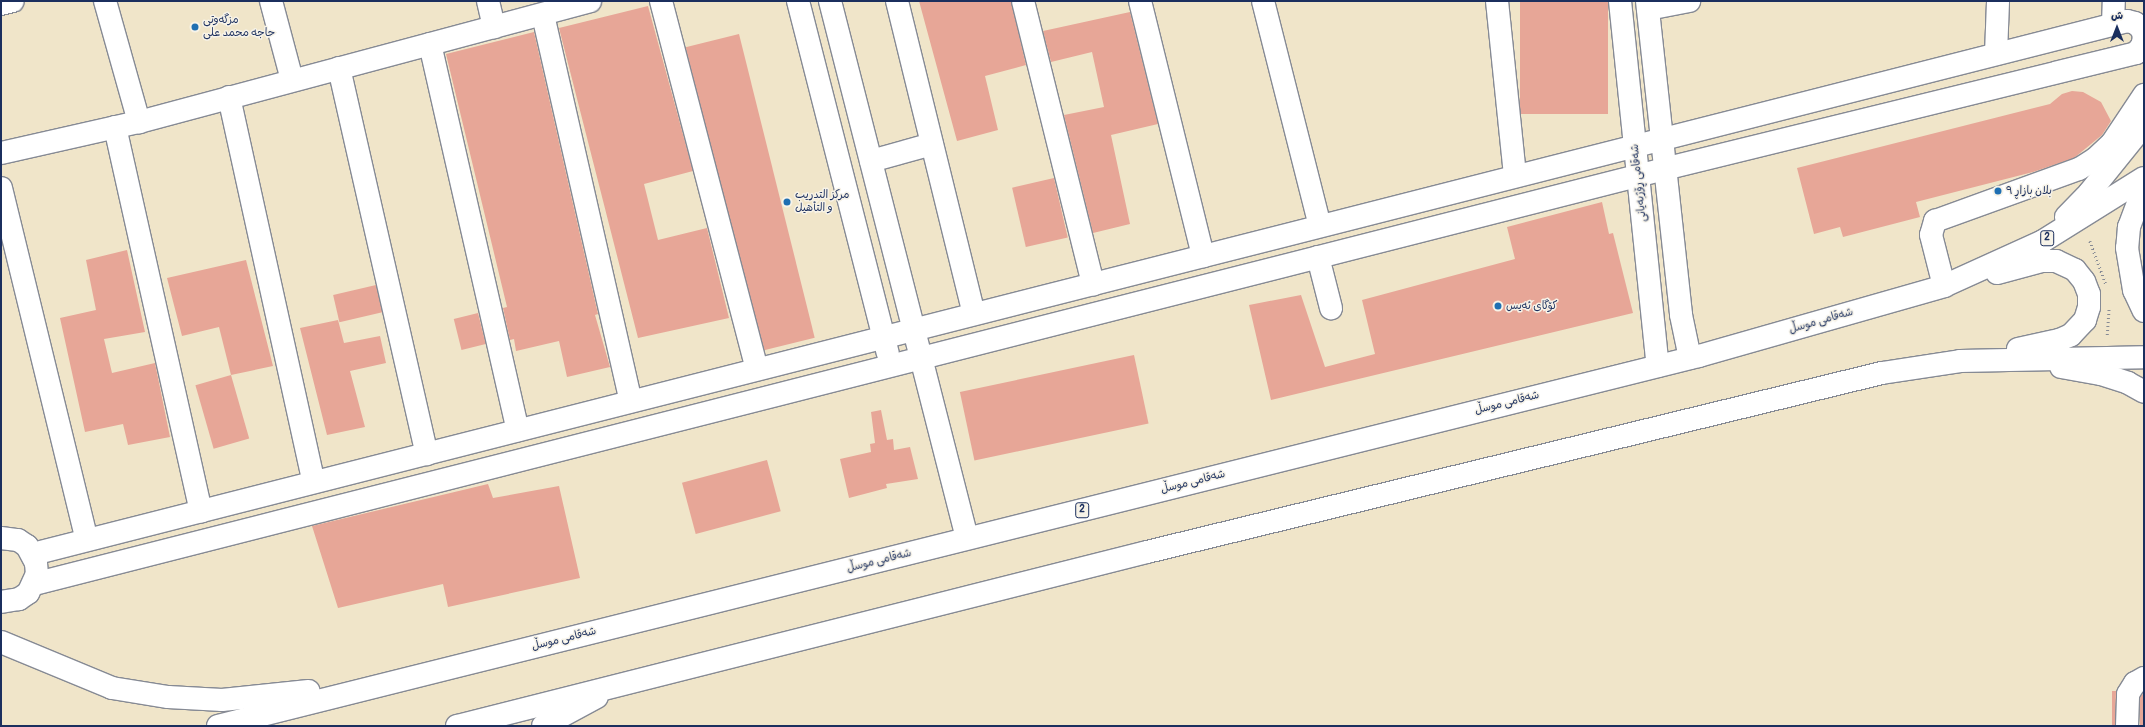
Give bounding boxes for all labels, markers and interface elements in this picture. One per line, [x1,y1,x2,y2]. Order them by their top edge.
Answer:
north arrow [2097,8,2137,48]
text: ش [2111,9,2123,22]
place label: مزگه‌وتی حاجه‌ محمد علی [203,14,275,40]
marker: مزگه‌وتی حاجه‌ محمد علی [190,22,200,32]
street label: شەقامی ڕۆژبەیانی [1628,143,1650,223]
place label: بلان بازاڕ ٩ [2006,184,2052,198]
marker: بلان بازاڕ ٩ [1993,186,2003,196]
place label: مركز التدريب و التأهيل [795,189,849,215]
marker: مركز التدريب و التأهيل [782,197,792,207]
road number: 2 [2040,230,2054,246]
place label: کۆگای ئەیس [1506,299,1558,313]
marker: کۆگای ئەیس [1493,301,1503,311]
street label: شەقامی موسڵ [1787,306,1855,336]
street label: شەقامی موسڵ [1473,389,1541,417]
street label: شەقامی موسڵ [1159,468,1227,496]
road number: 2 [1075,502,1089,518]
street label: شەقامی موسڵ [845,547,913,575]
street label: شەقامی موسڵ [530,625,598,653]

